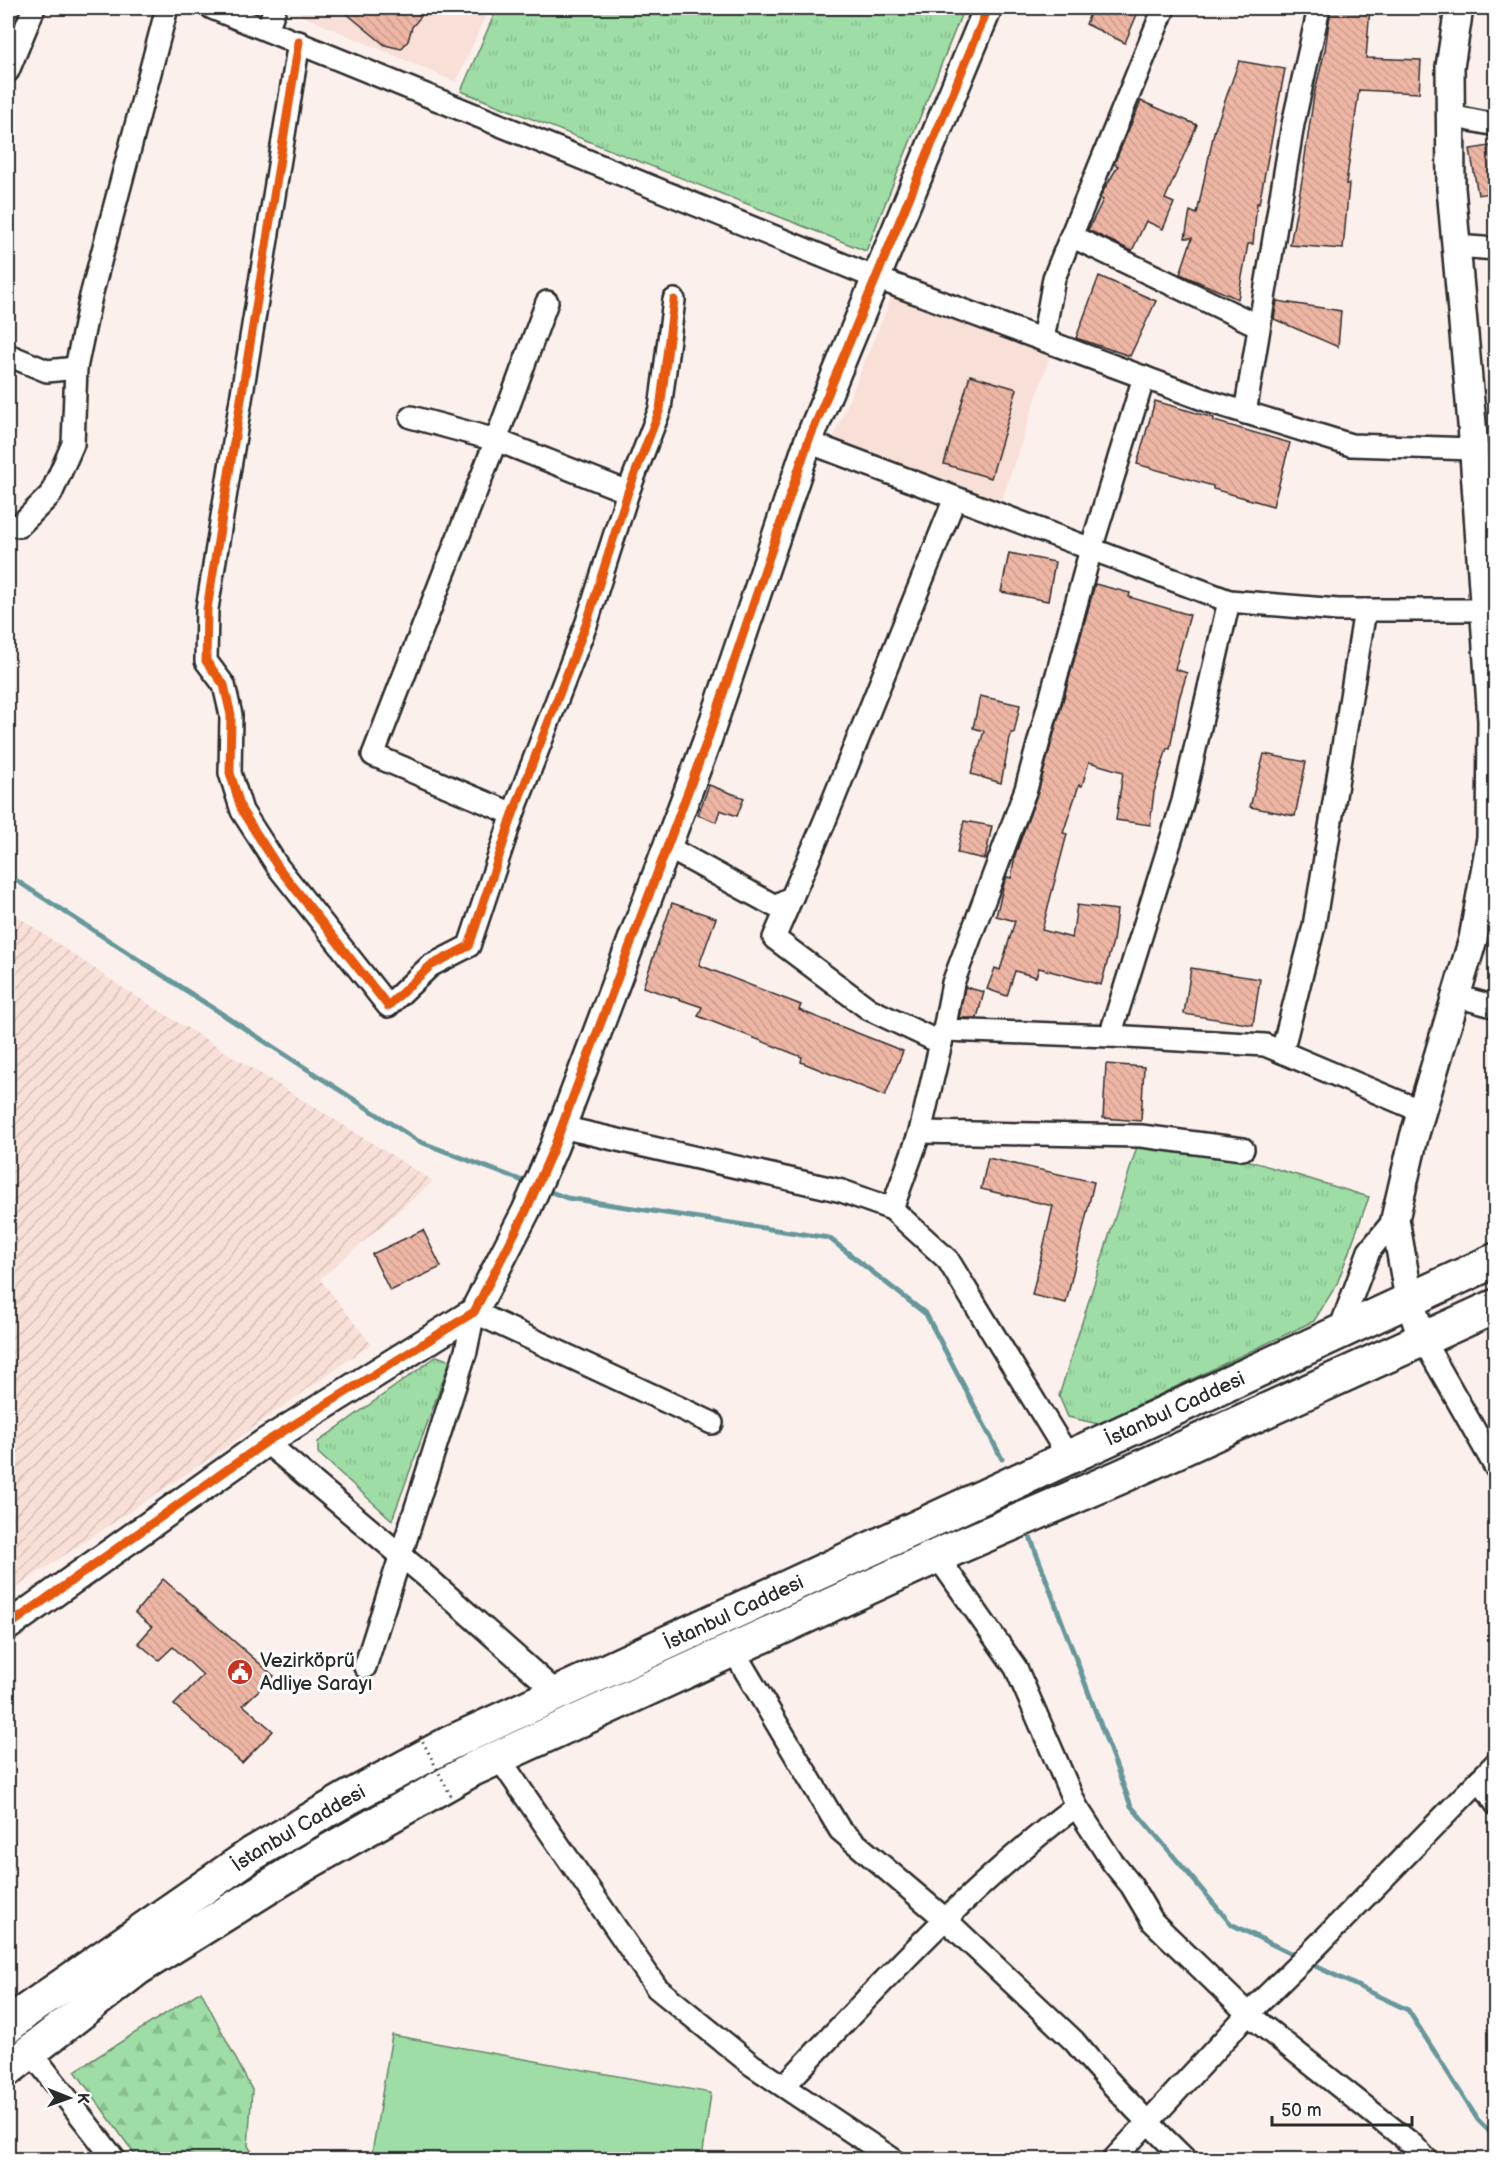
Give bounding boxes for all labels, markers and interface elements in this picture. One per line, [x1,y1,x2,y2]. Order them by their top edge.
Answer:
street label: İstanbul Caddesi [1101,1367,1249,1452]
street label: İstanbul Caddesi [660,1570,808,1656]
place label: Vezirköprü Adliye Sarayı [260,1649,372,1696]
public building icon: Vezirköprü Adliye Sarayı [225,1657,255,1687]
street label: İstanbul Caddesi [227,1780,370,1877]
north arrow [39,2068,99,2128]
scale bar [1272,2089,1412,2127]
text: K [73,2093,92,2104]
text: 50 m [1281,2100,1322,2121]

